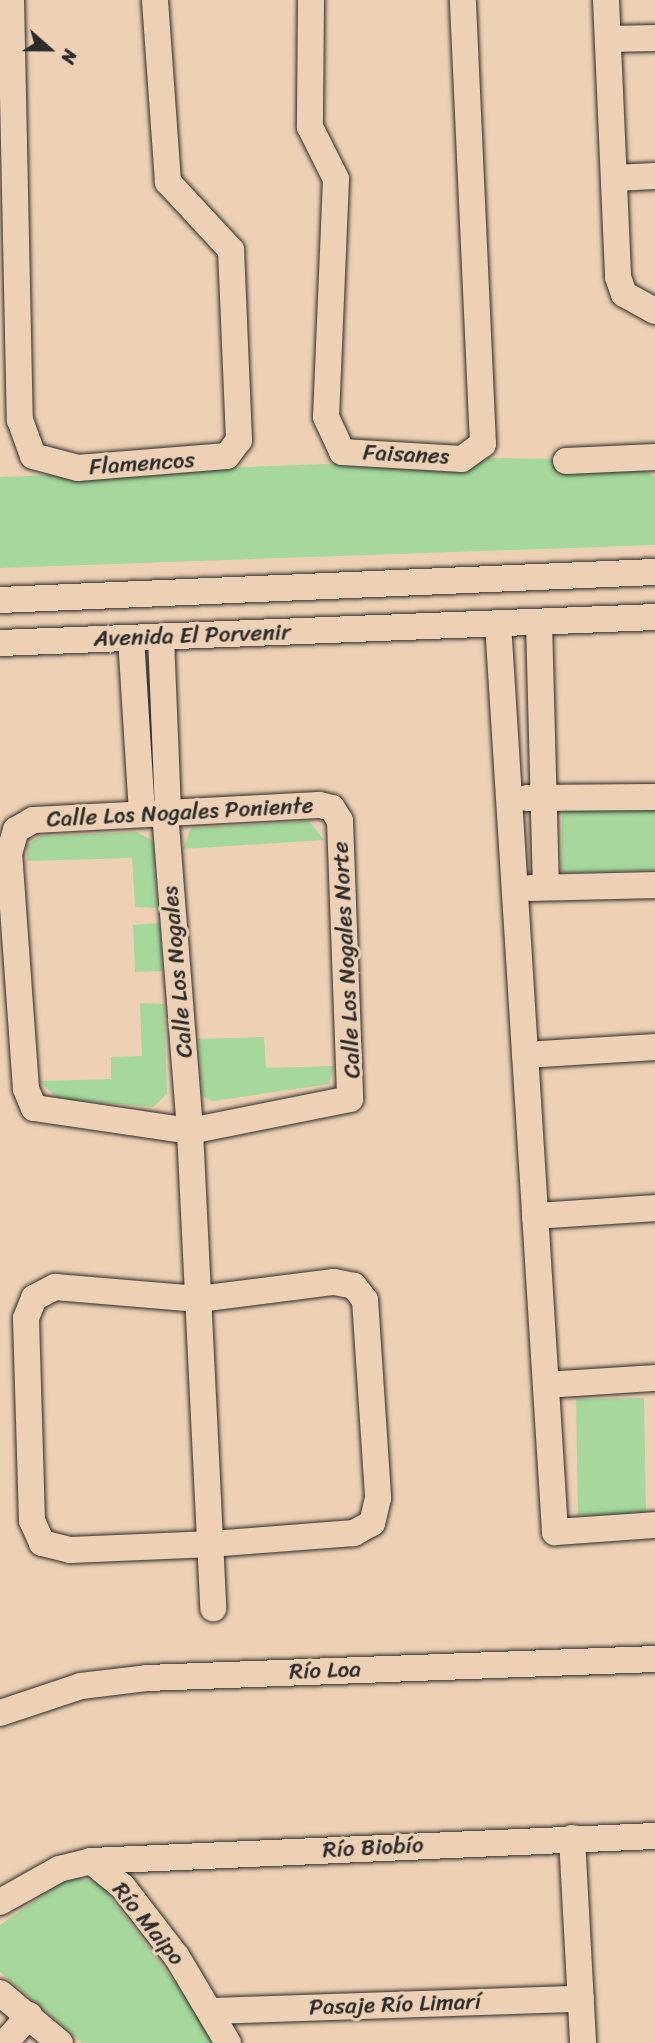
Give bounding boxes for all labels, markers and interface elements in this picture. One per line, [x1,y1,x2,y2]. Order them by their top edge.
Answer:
north arrow [14,14,84,84]
text: N [51,45,87,69]
street label: Faisanes [362,439,450,471]
street label: Flamencos [88,447,196,481]
street label: Avenida El Porvenir [93,619,291,653]
street label: Calle Los Nogales Poniente [45,792,315,834]
street label: Calle Los Nogales Norte [327,840,367,1080]
street label: Calle Los Nogales [157,884,199,1060]
street label: Río Loa [289,1656,361,1686]
street label: Río Biobío [322,1832,424,1864]
street label: Río Maipo [106,1877,190,1971]
street label: Pasaje Río Limarí [309,1988,481,2022]

